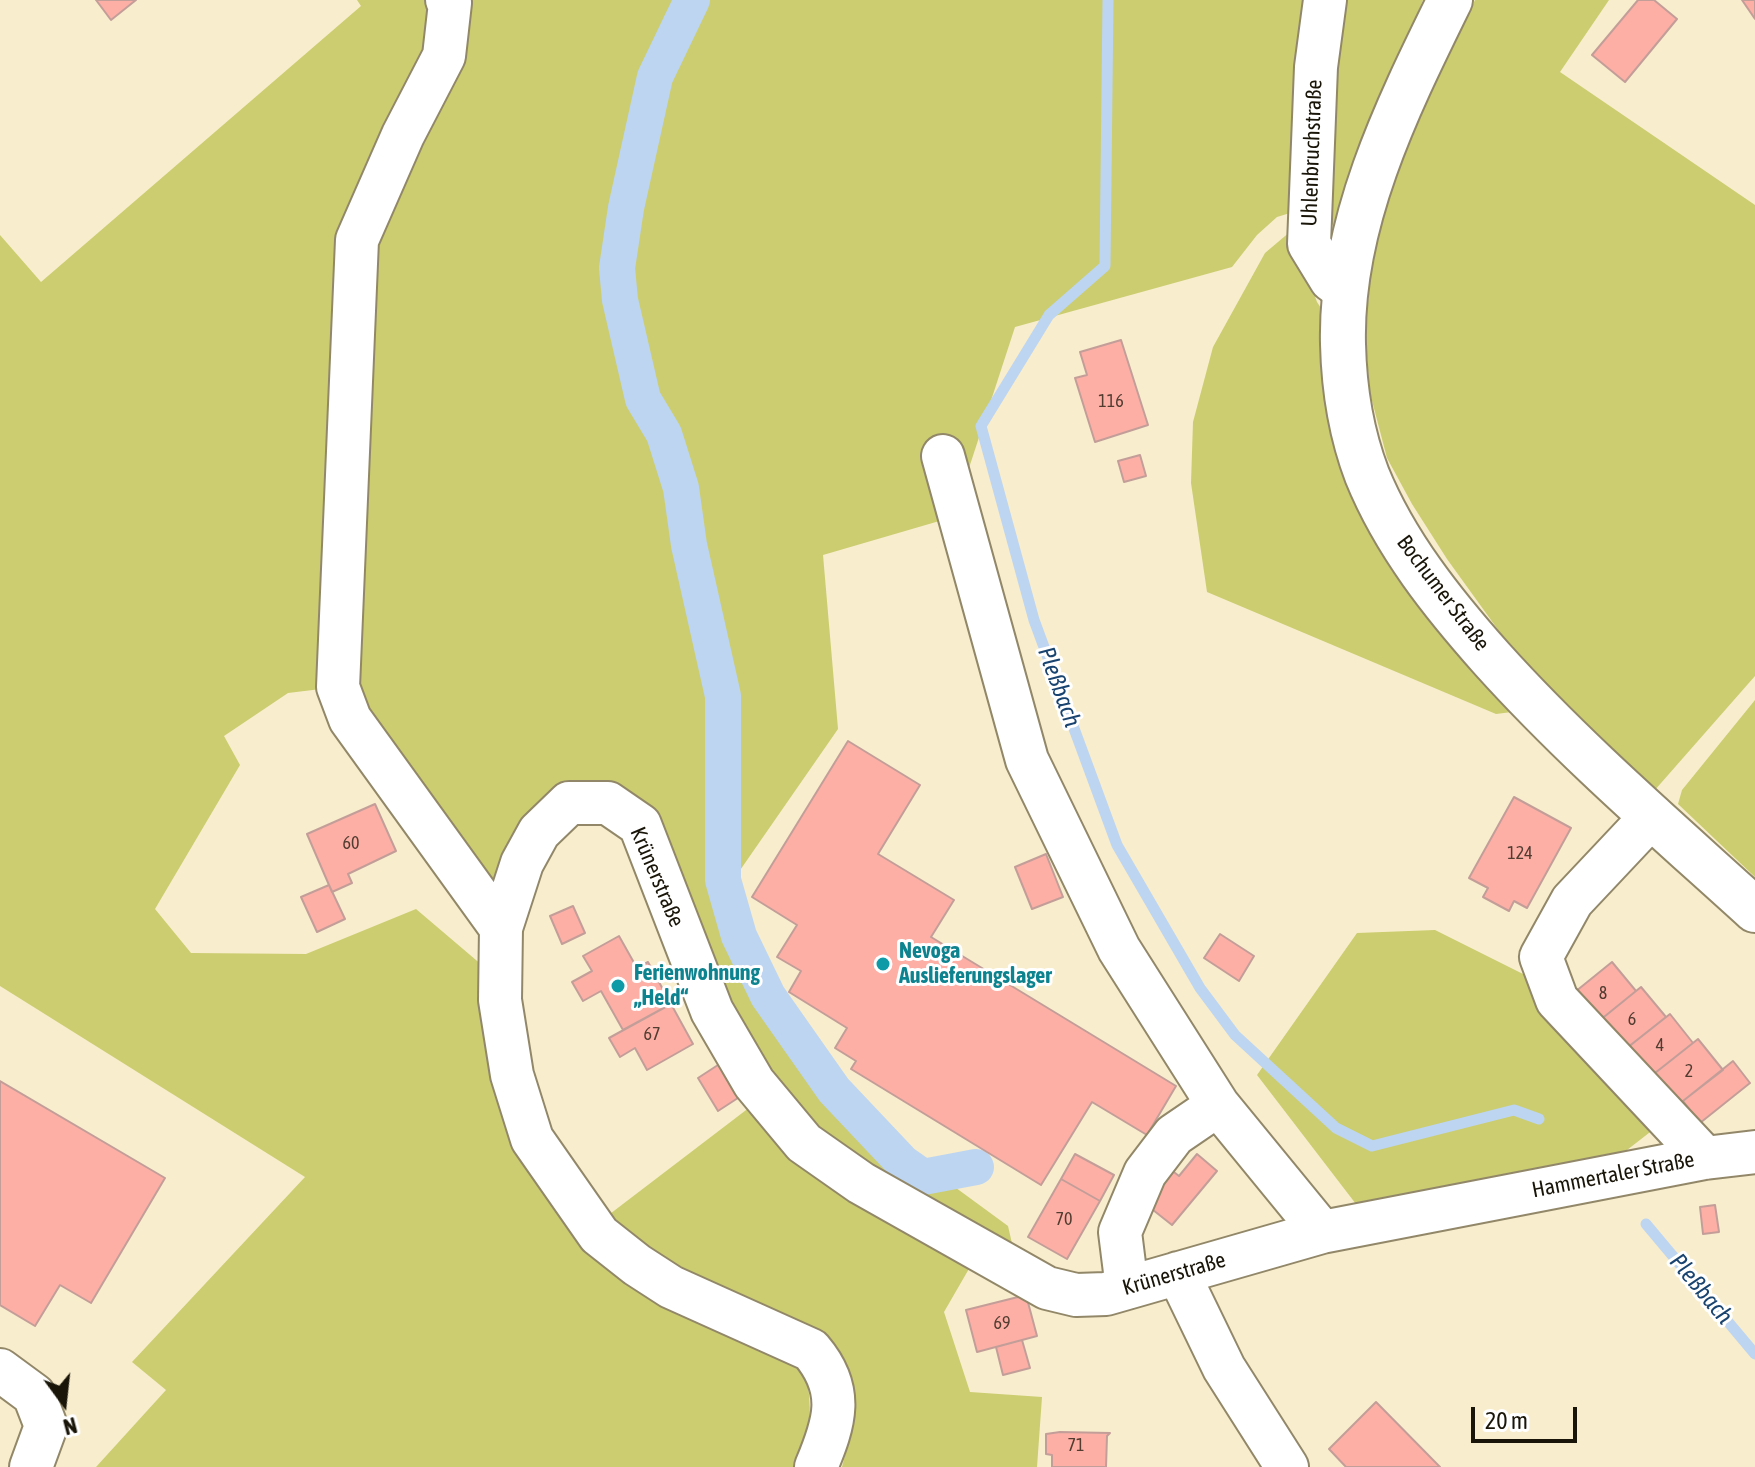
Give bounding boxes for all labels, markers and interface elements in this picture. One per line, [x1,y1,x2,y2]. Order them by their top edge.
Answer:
street label: Uhlenbruchstraße [1296,79,1328,227]
house number: 116 [1098,390,1124,412]
street label: Bochumer Straße [1391,530,1495,656]
water label: Pleßbach [1031,643,1087,731]
street label: Krünerstraße [624,823,690,931]
house number: 60 [343,832,359,854]
house number: 124 [1507,842,1533,864]
place label: Nevoga Auslieferungslager [899,938,1052,990]
marker: Nevoga Auslieferungslager [874,955,892,973]
place label: Ferienwohnung „Held“ [634,960,760,1012]
marker: Ferienwohnung „Held“ [609,977,627,995]
house number: 8 [1599,982,1607,1004]
house number: 6 [1628,1008,1636,1030]
house number: 67 [644,1023,660,1045]
house number: 4 [1656,1034,1664,1056]
house number: 2 [1685,1060,1693,1082]
street label: Hammertaler Straße [1530,1146,1696,1204]
house number: 70 [1056,1208,1072,1230]
street label: Krünerstraße [1120,1247,1228,1301]
water label: Pleßbach [1663,1248,1739,1330]
house number: 69 [994,1312,1010,1334]
north arrow [24,1363,104,1443]
scale bar [1475,1391,1581,1441]
text: 20 m [1485,1407,1528,1434]
text: N [61,1412,80,1440]
house number: 71 [1068,1434,1084,1456]

